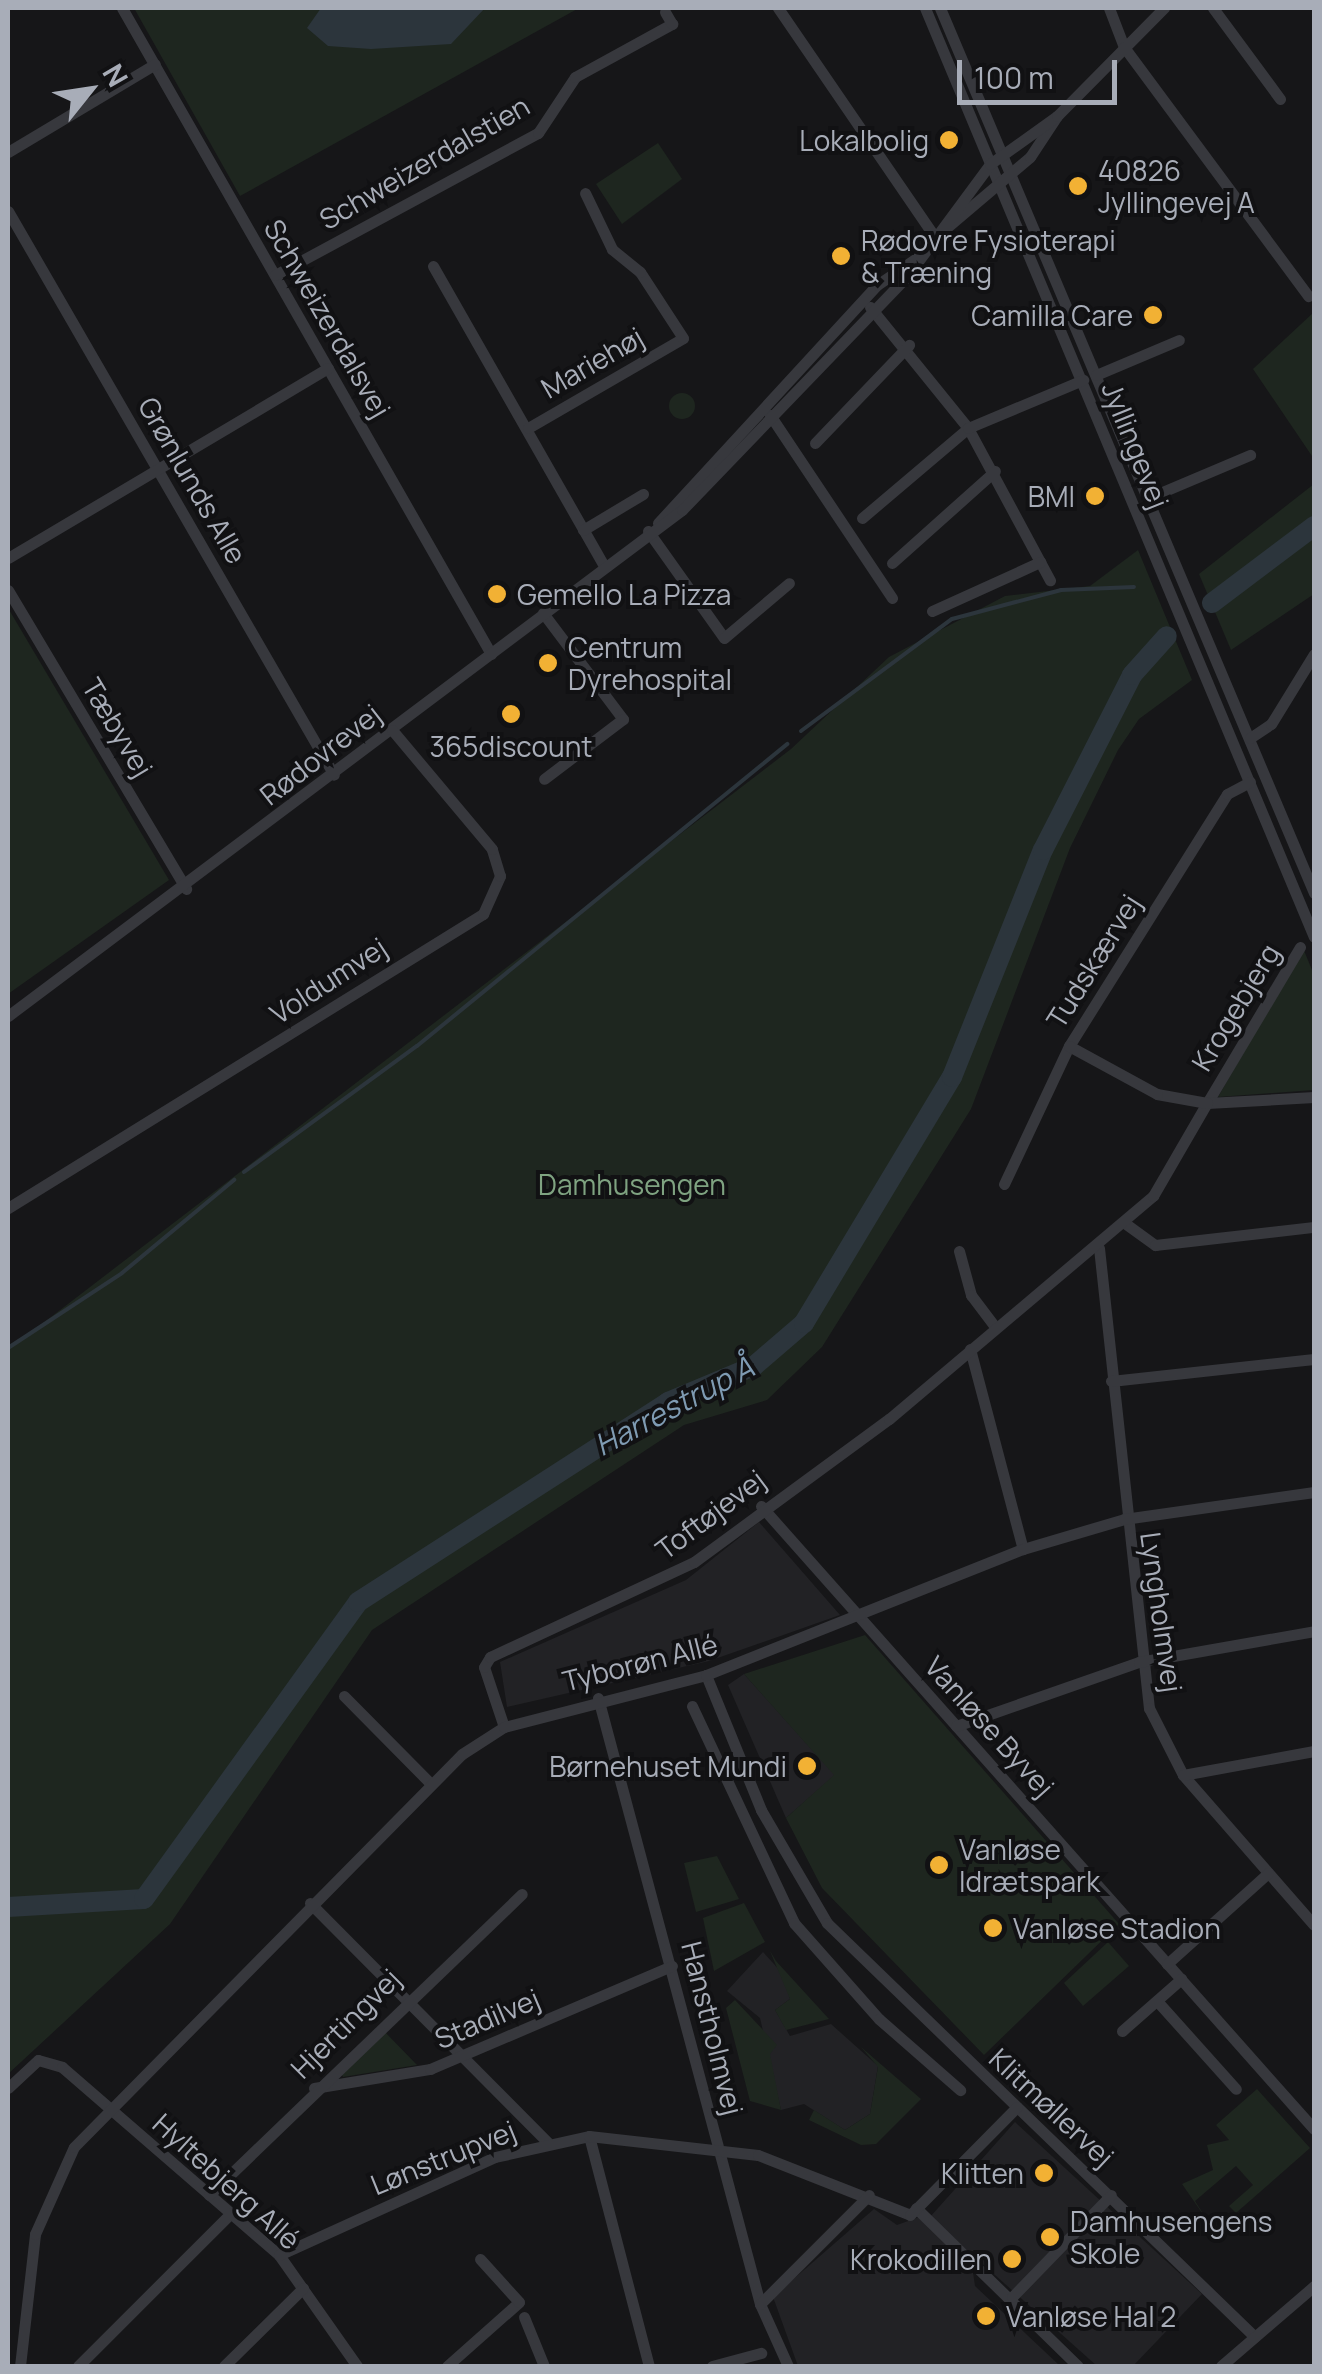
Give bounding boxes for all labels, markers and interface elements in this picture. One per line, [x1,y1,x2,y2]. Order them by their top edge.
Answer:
north arrow [40,40,140,140]
scale bar [962,40,1122,102]
text: N [94,57,137,93]
text: 100 m [974,57,1054,98]
street label: Schweizerdalstien [313,88,535,236]
place label: Lokalbolig [799,123,929,157]
marker: Lokalbolig [938,129,960,151]
place label: 40826 Jyllingevej A [1098,153,1255,219]
marker: 40826 Jyllingevej A [1067,175,1089,197]
street label: Schweizerdalsvej [258,213,398,423]
place label: Rødovre Fysioterapi & Træning [861,223,1116,289]
marker: Rødovre Fysioterapi & Træning [830,245,852,267]
place label: Camilla Care [971,298,1133,332]
marker: Camilla Care [1142,304,1164,326]
street label: Mariehøj [535,319,649,405]
street label: Jyllingevej [1095,377,1177,513]
street label: Grønlunds Alle [132,391,254,569]
place label: BMI [1028,479,1075,513]
marker: BMI [1084,485,1106,507]
place label: Gemello La Pizza [517,577,731,611]
marker: Gemello La Pizza [486,583,508,605]
place label: Centrum Dyrehospital [568,630,732,696]
marker: Centrum Dyrehospital [537,652,559,674]
street label: Tæbyvej [76,672,160,782]
street label: Rødovrevej [253,697,387,811]
marker: 365discount [500,703,522,725]
place label: 365discount [430,729,592,763]
street label: Tudskærvej [1039,888,1147,1034]
street label: Voldumvej [263,930,393,1030]
street label: Krogebjerg [1184,937,1286,1077]
park label: Damhusengen [538,1167,726,1201]
water label: Harrestrup Å [588,1349,760,1463]
street label: Toftøjevej [649,1462,771,1566]
street label: Lyngholmvej [1134,1530,1190,1694]
street label: Tyborøn Allé [559,1627,721,1697]
street label: Vanløse Byvej [918,1649,1062,1803]
place label: Børnehuset Mundi [549,1749,787,1783]
marker: Børnehuset Mundi [796,1755,818,1777]
place label: Vanløse Idrætspark [959,1832,1100,1898]
marker: Vanløse Idrætspark [928,1854,950,1876]
place label: Vanløse Stadion [1013,1911,1221,1945]
marker: Vanløse Stadion [982,1917,1004,1939]
street label: Hanstholmvej [675,1938,751,2118]
street label: Hjertingvej [283,1961,407,2085]
street label: Stadilvej [429,1981,545,2055]
street label: Klitmøllervej [983,2041,1121,2173]
street label: Hyltebjerg Allé [147,2106,307,2256]
street label: Lønstrupvej [366,2113,520,2201]
place label: Klitten [941,2156,1024,2190]
marker: Klitten [1033,2162,1055,2184]
place label: Damhusengens Skole [1070,2204,1272,2270]
marker: Damhusengens Skole [1039,2226,1061,2248]
place label: Krokodillen [850,2242,992,2276]
marker: Krokodillen [1001,2248,1023,2270]
place label: Vanløse Hal 2 [1006,2299,1176,2333]
marker: Vanløse Hal 2 [975,2305,997,2327]

